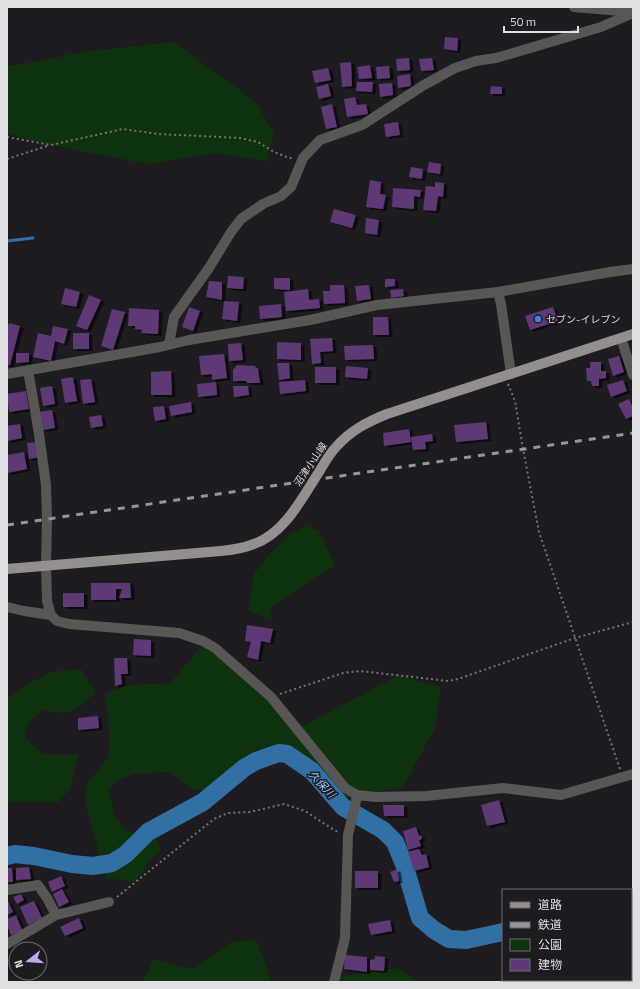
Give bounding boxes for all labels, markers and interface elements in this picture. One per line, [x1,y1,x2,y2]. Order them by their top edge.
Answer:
scale bar [504,8,578,34]
text: 50 m [510,12,536,31]
place label: セブン-イレブン [546,312,620,327]
marker: セブン-イレブン [533,314,543,324]
street label: 沼津小山線 [290,439,331,489]
water label: 久保川 [305,766,340,802]
legend [502,889,632,981]
text: 道路 [538,895,562,914]
text: 鉄道 [538,915,562,934]
text: 公園 [538,935,562,954]
north arrow [8,941,48,981]
text: 建物 [538,955,562,974]
text: N [10,958,27,970]

